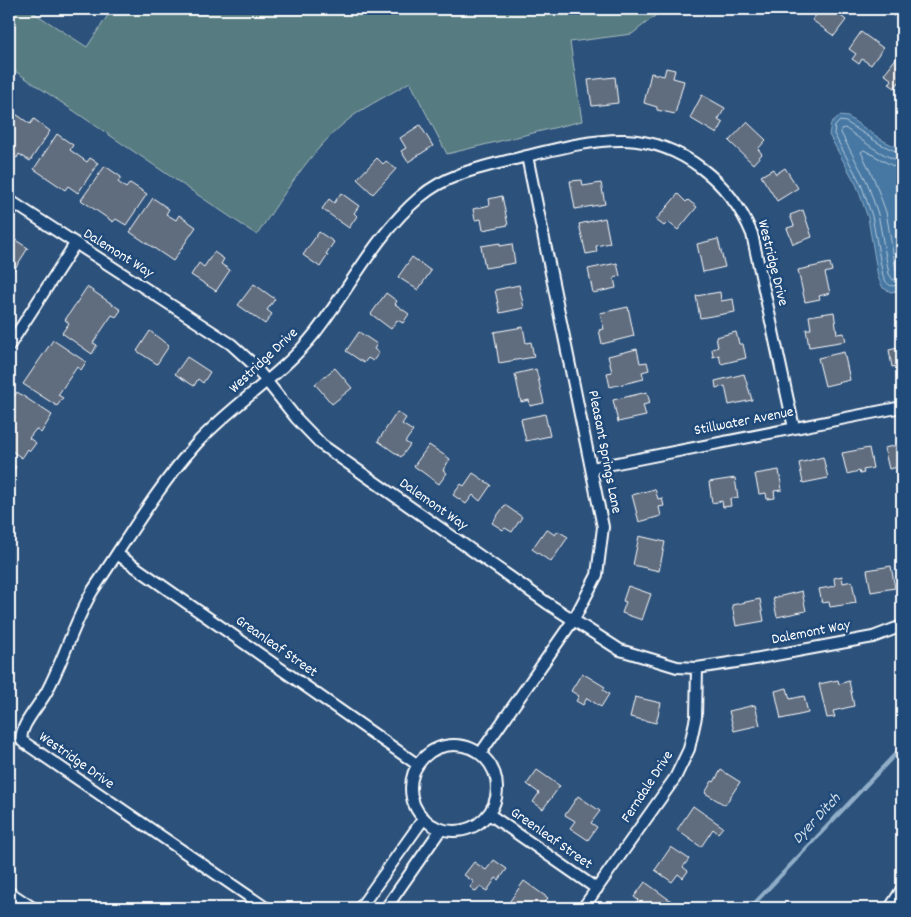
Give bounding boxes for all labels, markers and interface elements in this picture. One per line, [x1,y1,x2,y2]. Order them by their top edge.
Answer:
street label: Westridge Drive [751,218,793,309]
street label: Dalemont Way [78,224,158,285]
street label: Westridge Drive [224,323,304,399]
street label: Pleasant Springs Lane [581,389,627,516]
street label: Stillwater Avenue [692,401,796,442]
street label: Dalemont Way [394,473,473,537]
street label: Greanleaf Street [230,610,322,684]
street label: Dalemont Way [770,614,853,651]
street label: Westridge Drive [34,727,119,795]
street label: Ferndale Drive [616,746,680,828]
water label: Dyer Ditch [787,788,847,850]
street label: Greenleaf Street [506,803,597,876]

